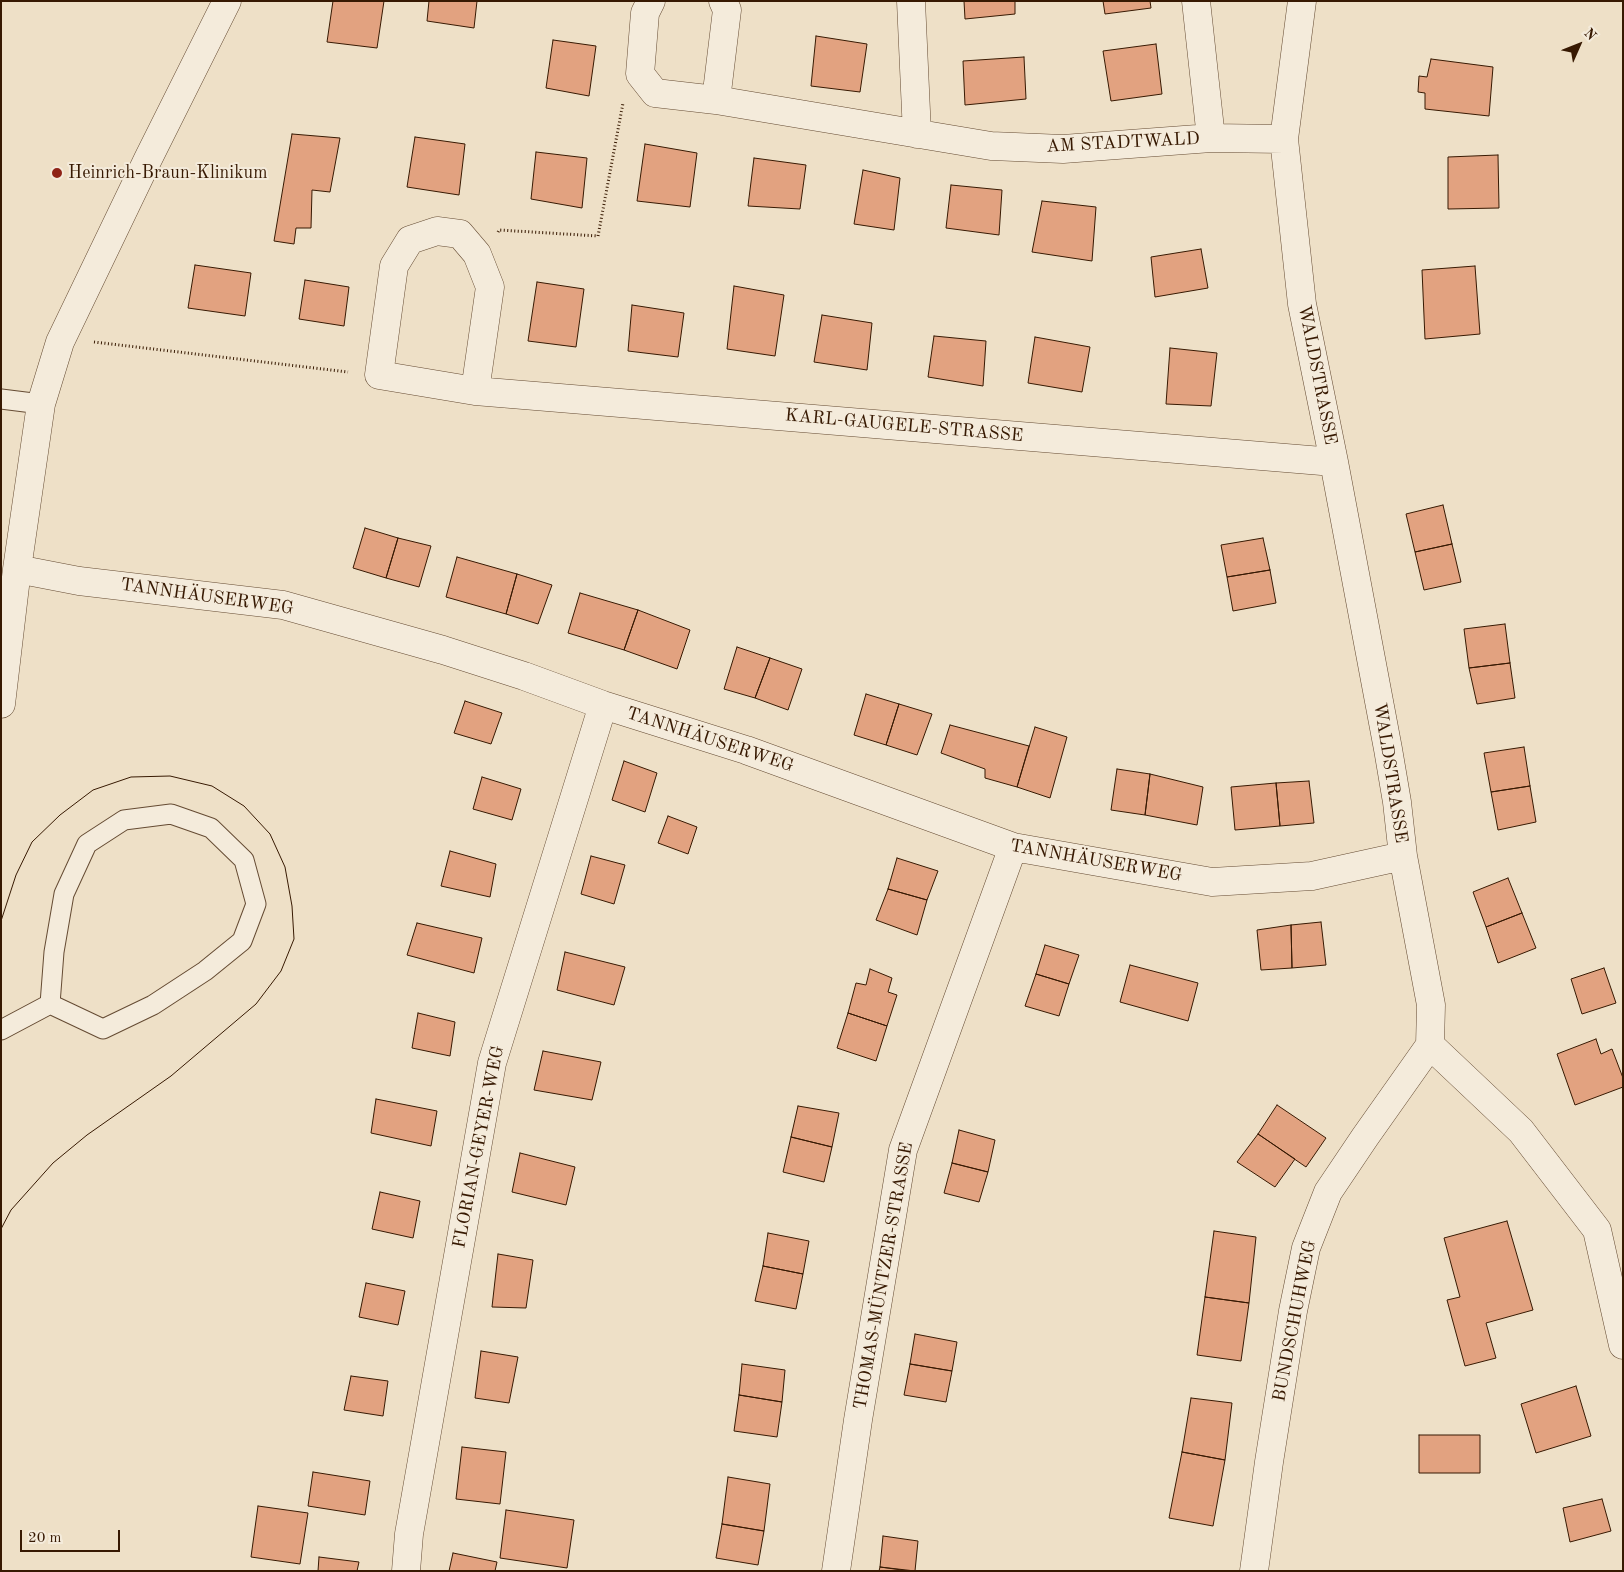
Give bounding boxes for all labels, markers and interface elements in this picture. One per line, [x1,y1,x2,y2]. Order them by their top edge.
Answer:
north arrow [1554,20,1604,70]
text: N [1581,26,1599,43]
street label: AM STADTWALD [1046,128,1200,158]
place label: Heinrich-Braun-Klinikum [68,162,267,184]
marker: Heinrich-Braun-Klinikum [50,166,64,180]
street label: WALDSTRASSE [1293,303,1341,447]
street label: KARL-GAUGELE-STRASSE [784,405,1024,447]
street label: TANNHÄUSERWEG [119,574,295,620]
street label: WALDSTRASSE [1368,701,1412,845]
street label: TANNHÄUSERWEG [624,703,796,777]
street label: TANNHÄUSERWEG [1008,835,1184,887]
street label: FLORIAN-GEYER-WEG [449,1044,509,1250]
street label: THOMAS-MÜNTZER-STRASSE [850,1141,918,1411]
street label: BUNDSCHUHWEG [1269,1238,1321,1404]
scale bar [22,1520,122,1552]
text: 20 m [28,1531,62,1546]

